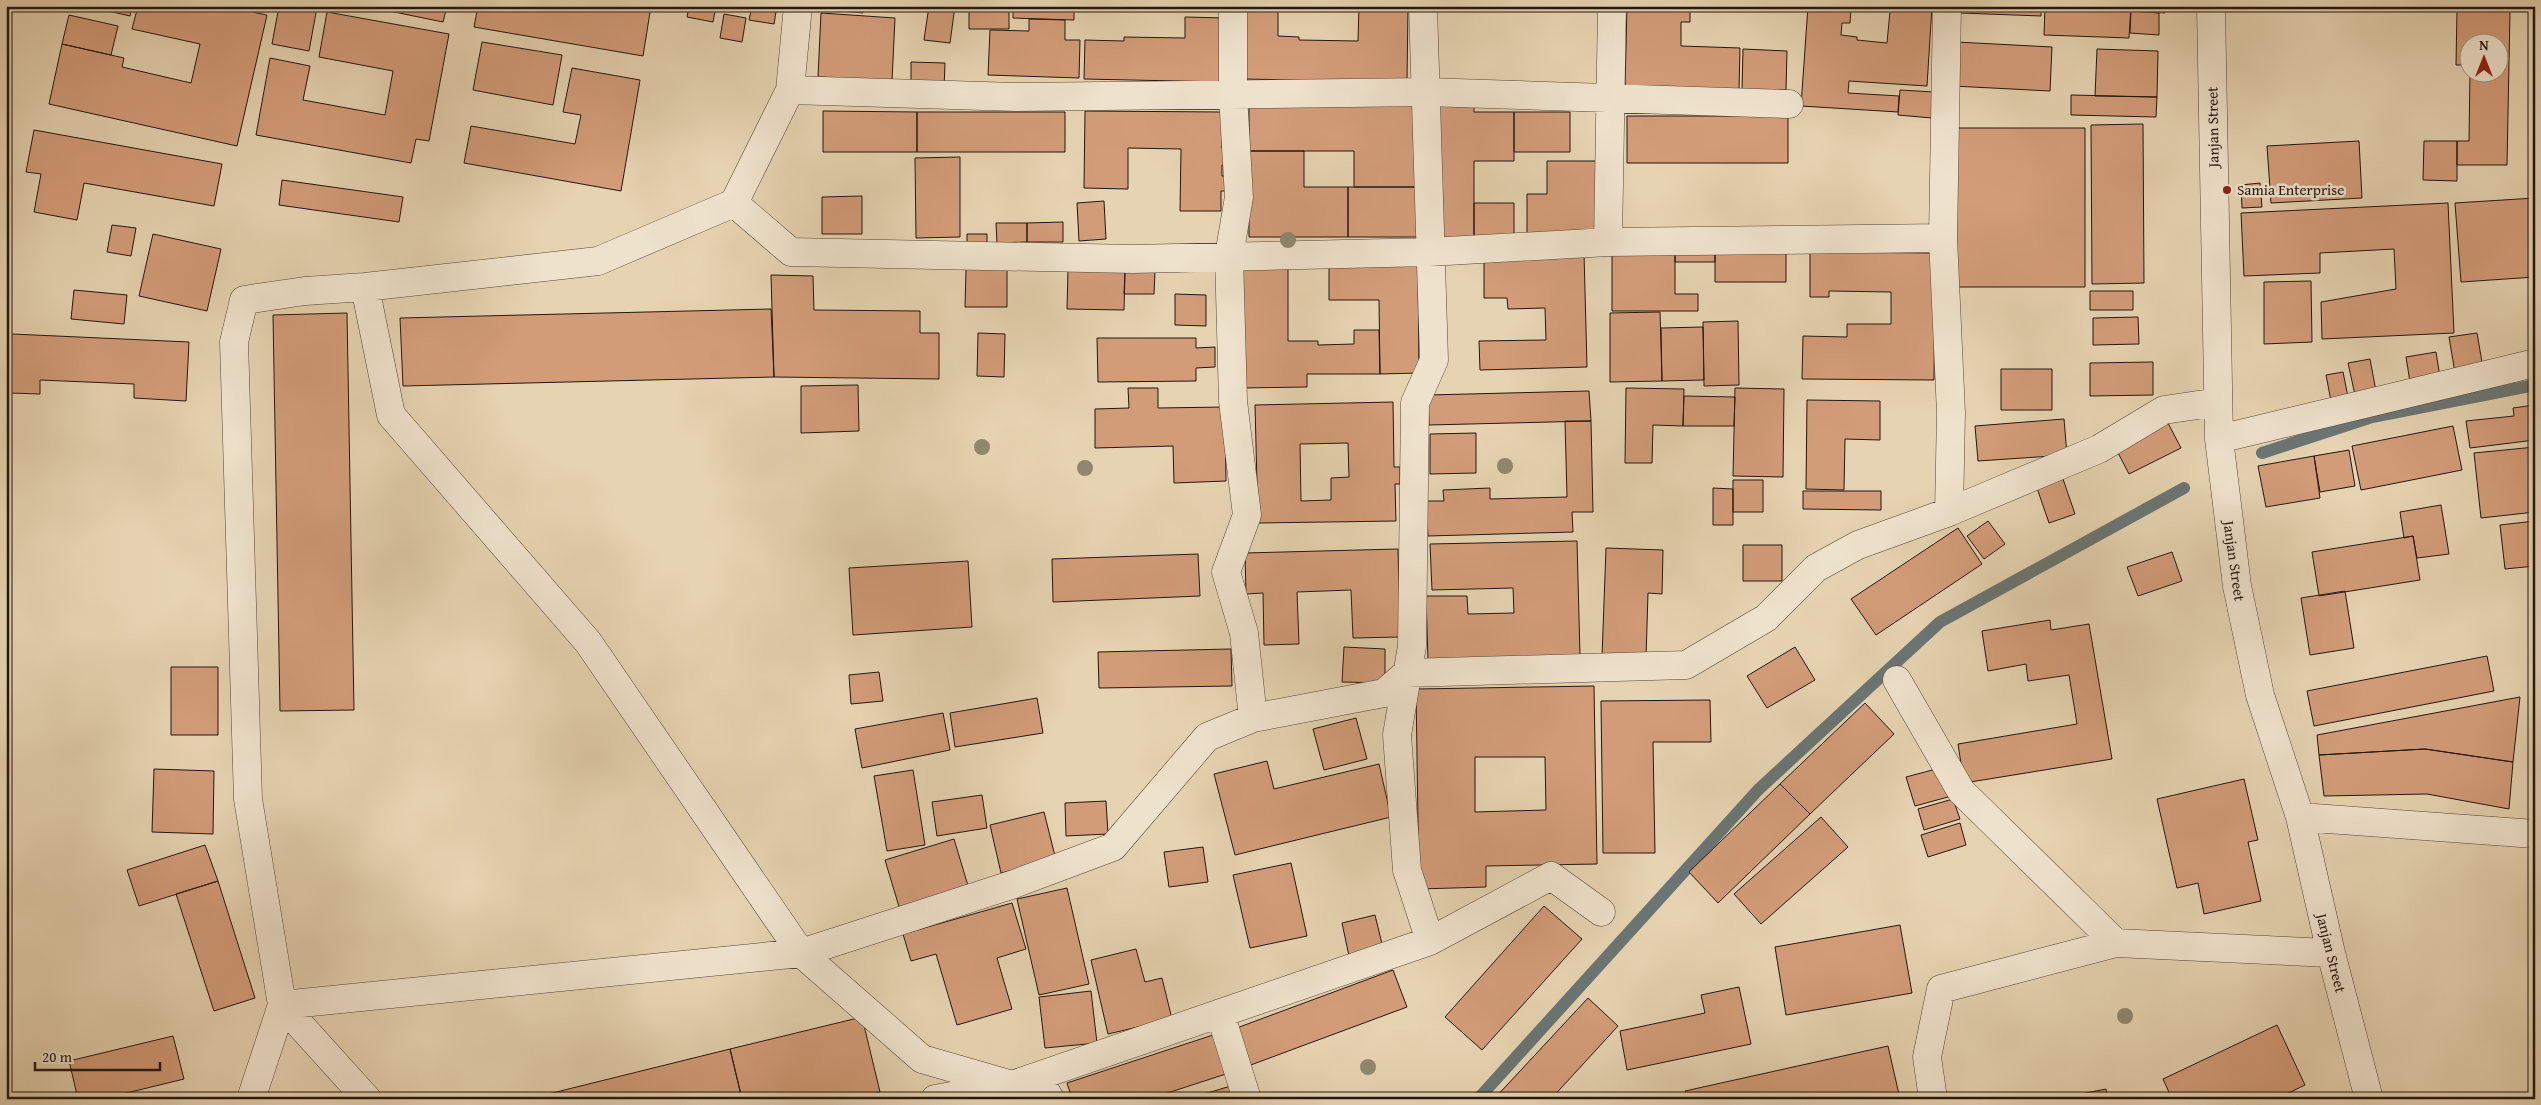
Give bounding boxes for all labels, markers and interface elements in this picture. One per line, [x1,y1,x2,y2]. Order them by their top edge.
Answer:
north arrow [2458,32,2508,82]
text: N [2479,35,2489,55]
street label: Janjan Street [2201,86,2224,170]
place label: Samia Enterprise [2237,179,2344,200]
marker: Samia Enterprise [2221,184,2233,196]
street label: Janjan Street [2218,517,2251,603]
street label: Janjan Street [2311,909,2352,995]
scale bar [35,1040,160,1072]
text: 20 m [42,1046,73,1067]

